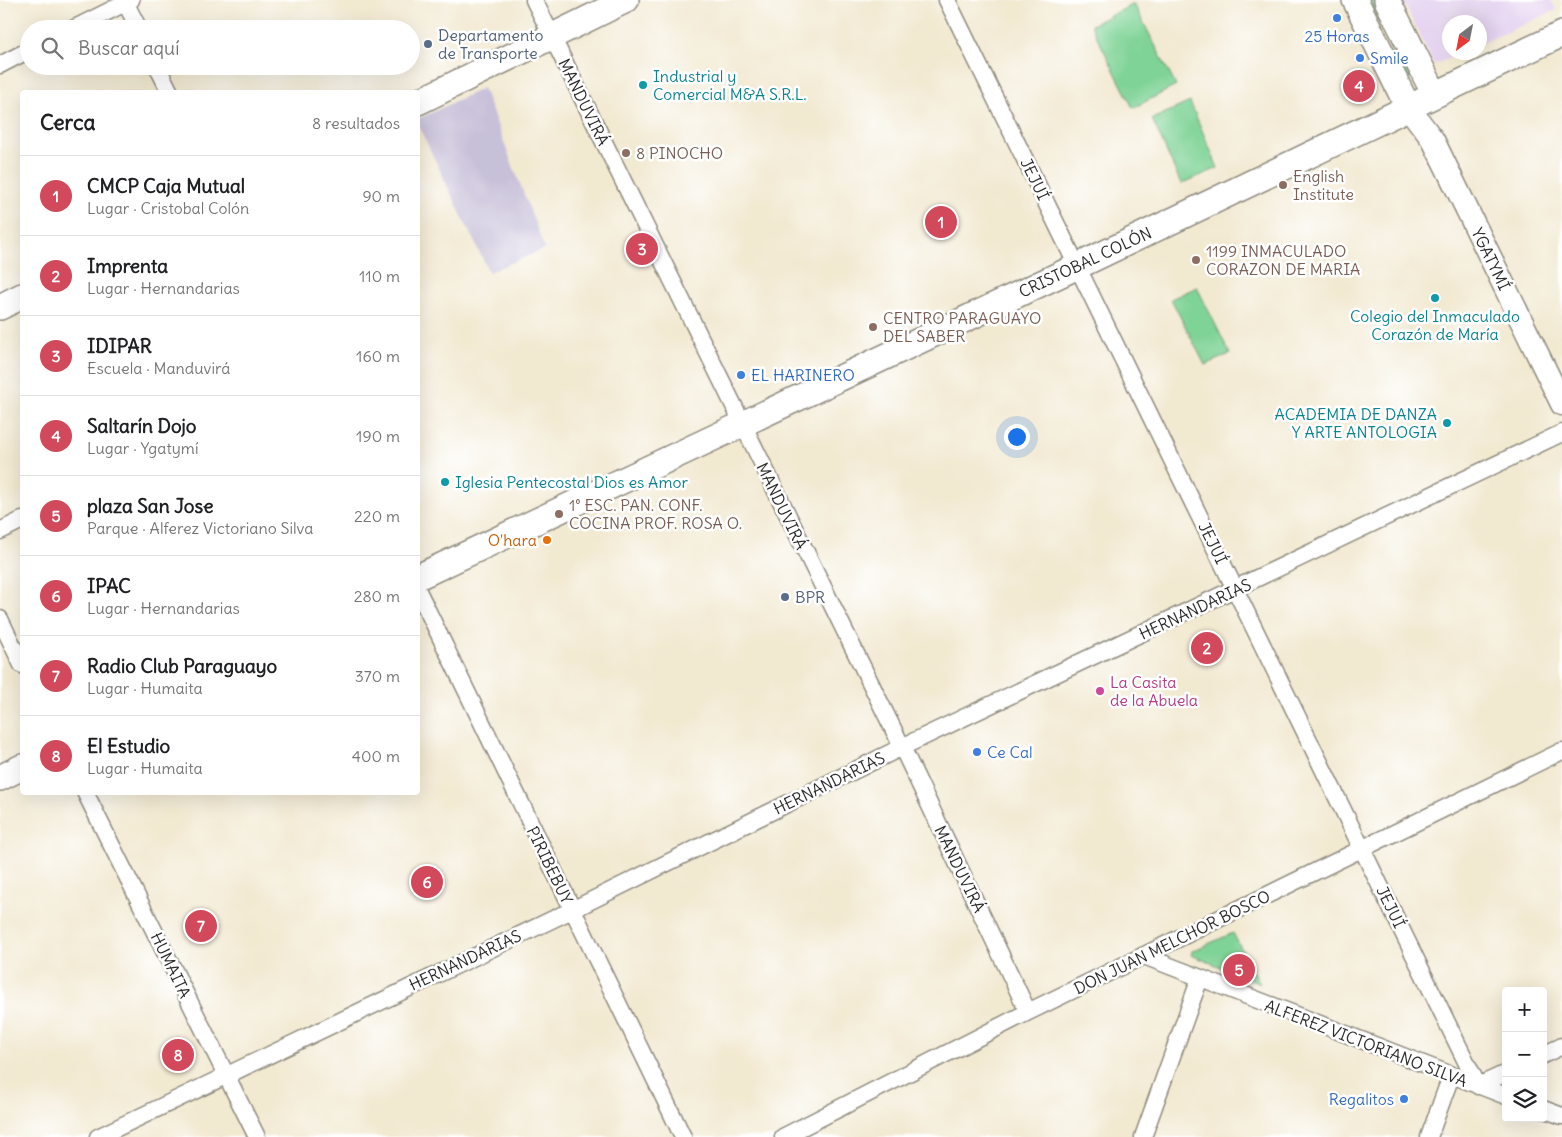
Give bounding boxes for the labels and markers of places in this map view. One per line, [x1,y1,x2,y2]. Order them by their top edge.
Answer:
marker: 25 Horas [1331,12,1343,24]
place label: Departamento de Transporte [438,25,543,63]
place label: 25 Horas [1304,26,1370,46]
marker: Departamento de Transporte [422,38,434,50]
place label: Smile [1370,48,1409,68]
marker: Smile [1354,52,1366,64]
place label: Industrial y Comercial M&A S.R.L. [653,66,807,104]
pin: 4 [1343,67,1375,105]
marker: Industrial y Comercial M&A S.R.L. [637,79,649,91]
place label: 8 PINOCHO [636,143,723,163]
marker: 8 PINOCHO [620,147,632,159]
place label: English Institute [1293,166,1354,204]
marker: English Institute [1277,179,1289,191]
pin: 1 [925,203,957,241]
pin: 3 [626,230,658,268]
place label: 1199 INMACULADO CORAZON DE MARIA [1206,241,1360,279]
marker: 1199 INMACULADO CORAZON DE MARIA [1190,254,1202,266]
marker: Colegio del Inmaculado Corazón de María [1429,292,1441,304]
place label: Colegio del Inmaculado Corazón de María [1350,306,1520,344]
place label: CENTRO PARAGUAYO DEL SABER [883,308,1041,346]
marker: CENTRO PARAGUAYO DEL SABER [867,321,879,333]
place label: EL HARINERO [751,365,855,385]
marker: EL HARINERO [735,369,747,381]
place label: ACADEMIA DE DANZA Y ARTE ANTOLOGIA [1275,404,1437,442]
marker: ACADEMIA DE DANZA Y ARTE ANTOLOGIA [1441,417,1453,429]
place label: Iglesia Pentecostal Dios es Amor [455,472,688,492]
marker: Iglesia Pentecostal Dios es Amor [439,476,451,488]
place label: 1° ESC. PAN. CONF. COCINA PROF. ROSA O. [569,495,742,533]
marker: 1° ESC. PAN. CONF. COCINA PROF. ROSA O. [553,508,565,520]
place label: O'hara [488,530,537,550]
marker: O'hara [541,534,553,546]
place label: BPR [795,587,825,607]
marker: BPR [779,591,791,603]
pin: 2 [1191,629,1223,667]
place label: La Casita de la Abuela [1110,672,1198,710]
marker: La Casita de la Abuela [1094,685,1106,697]
place label: Ce Cal [987,742,1033,762]
marker: Ce Cal [971,746,983,758]
pin: 6 [411,863,443,901]
pin: 7 [185,907,217,945]
pin: 5 [1223,951,1255,989]
pin: 8 [162,1036,194,1074]
place label: Regalitos [1329,1089,1394,1109]
marker: Regalitos [1398,1093,1410,1105]

